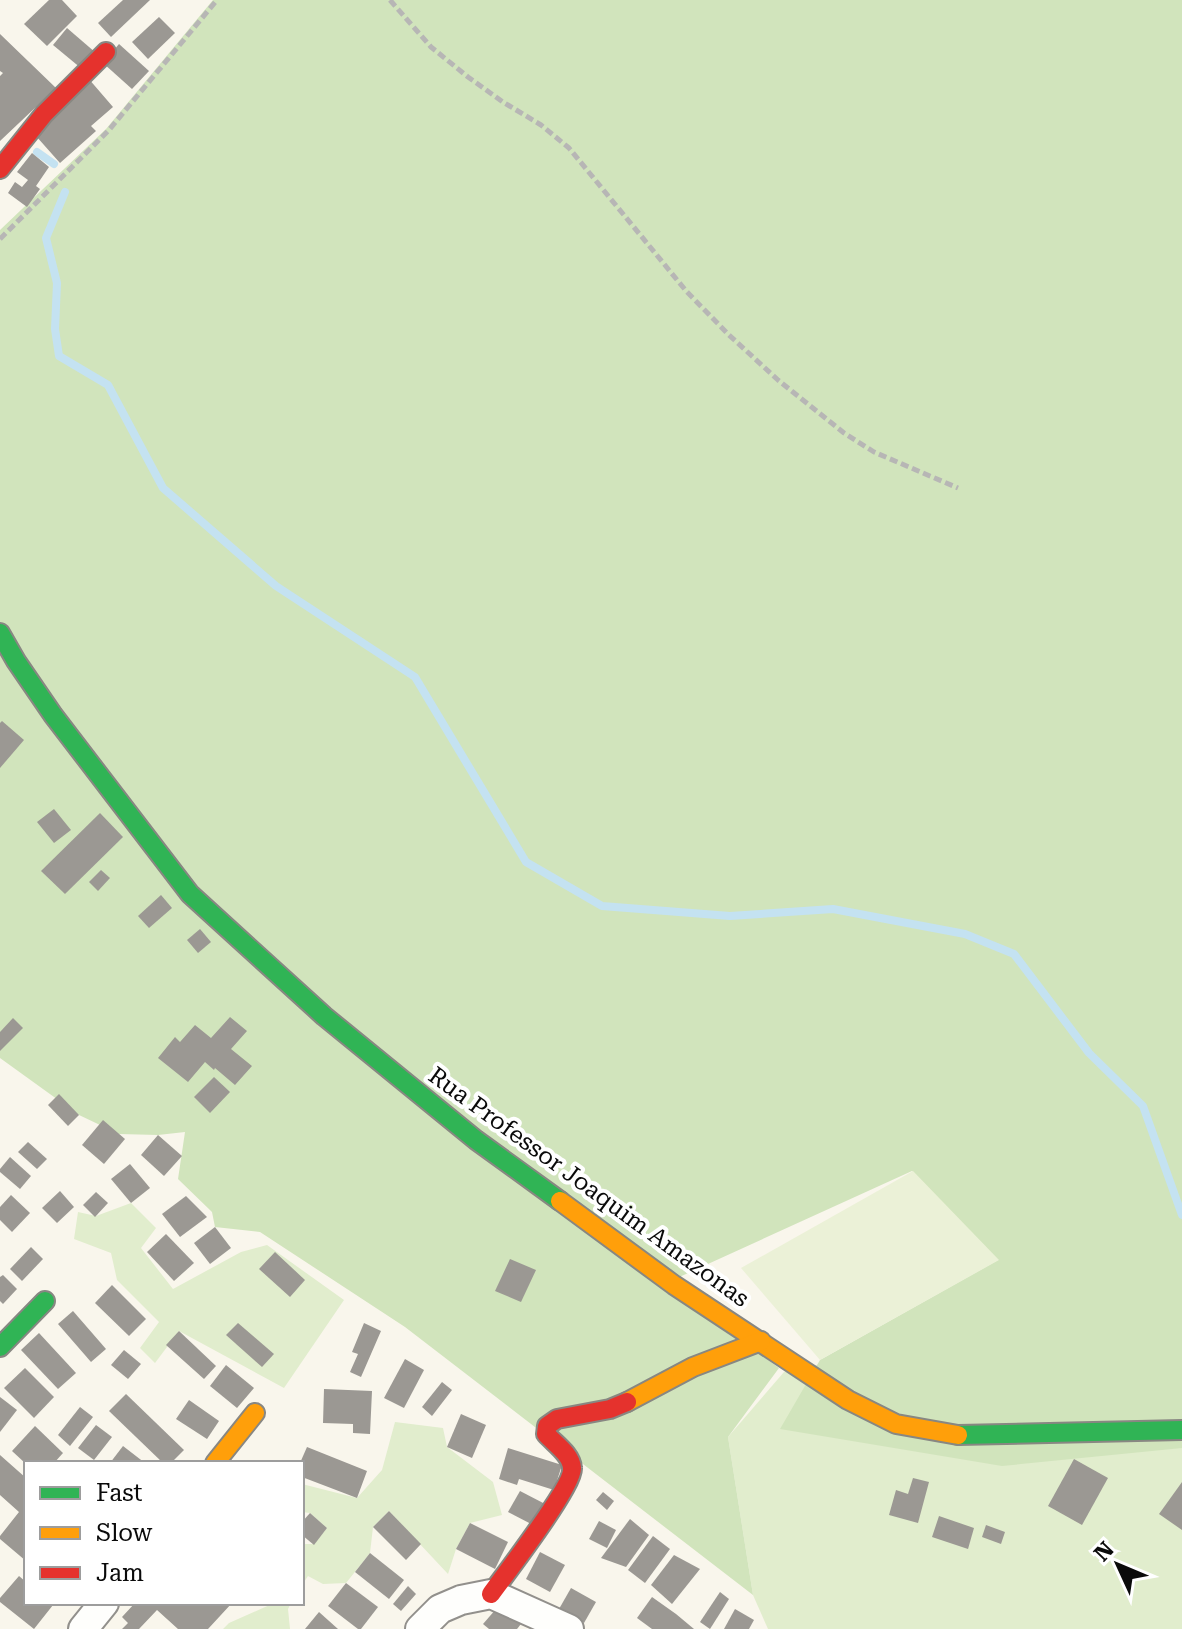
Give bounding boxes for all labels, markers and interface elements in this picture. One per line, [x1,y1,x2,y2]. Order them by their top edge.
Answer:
street label: Rua Professor Joaquim Amazonas [423,1061,755,1313]
legend [24,1461,304,1605]
text: Fast [96,1479,143,1507]
text: Slow [96,1519,153,1547]
north arrow [1078,1525,1158,1605]
text: N [1089,1537,1119,1566]
text: Jam [96,1559,144,1587]

